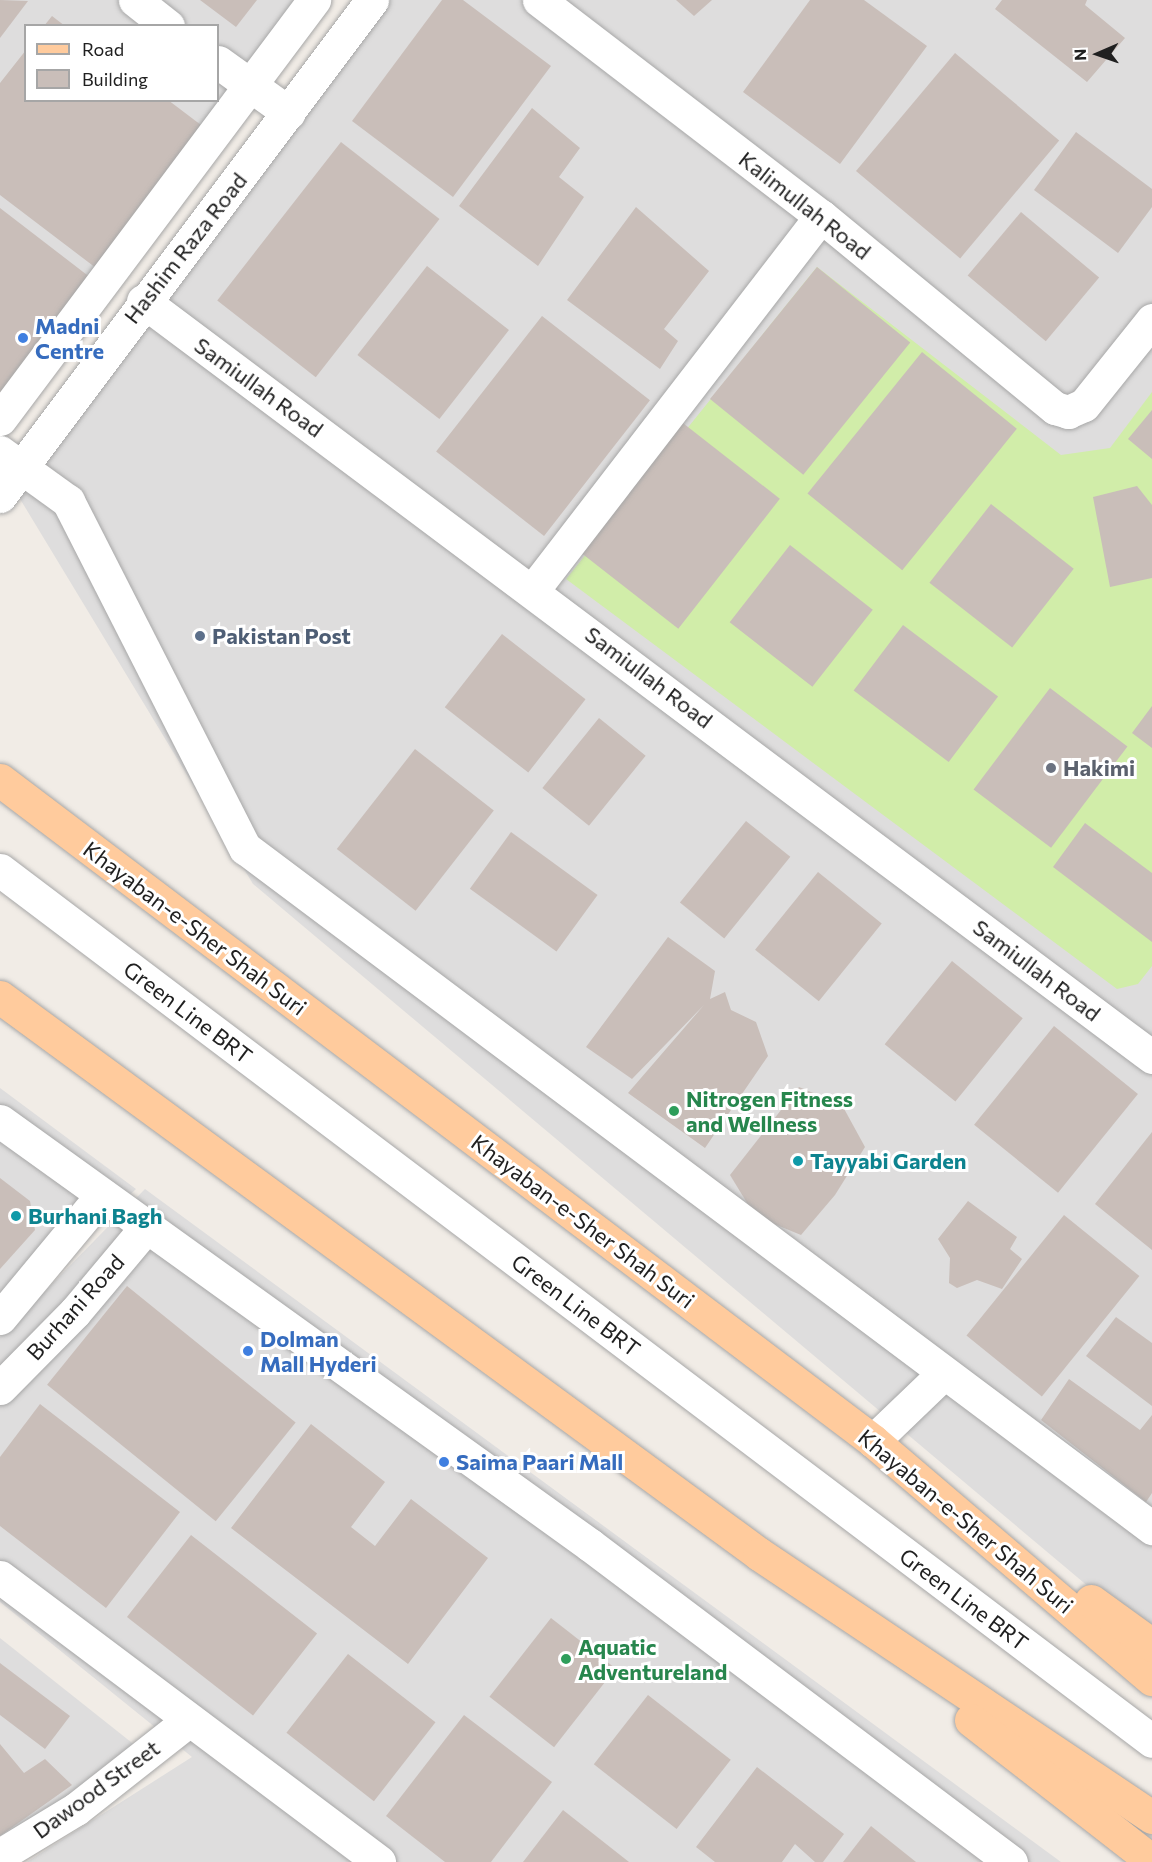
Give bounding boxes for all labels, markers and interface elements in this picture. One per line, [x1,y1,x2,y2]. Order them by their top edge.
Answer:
legend [24,24,219,102]
north arrow [1068,24,1128,84]
text: Road [82,38,124,60]
text: N [1070,48,1089,61]
text: Building [82,68,148,90]
street label: Kalimullah Road [734,145,876,265]
street label: Hashim Raza Road [118,167,252,329]
place label: Madni Centre [35,312,104,364]
marker: Madni Centre [16,331,30,345]
street label: Samiullah Road [190,332,328,442]
street label: Samiullah Road [580,621,718,733]
place label: Pakistan Post [212,623,351,649]
marker: Pakistan Post [193,629,207,643]
place label: Hakimi [1063,755,1135,781]
marker: Hakimi [1044,761,1058,775]
street label: Khayaban-e-Sher Shah Suri [78,836,312,1020]
street label: Samiullah Road [968,914,1106,1026]
street label: Green Line BRT [119,955,257,1069]
place label: Nitrogen Fitness and Wellness [686,1085,853,1136]
marker: Nitrogen Fitness and Wellness [667,1104,681,1118]
street label: Khayaban-e-Sher Shah Suri [466,1129,700,1313]
place label: Tayyabi Garden [810,1148,966,1174]
marker: Tayyabi Garden [791,1154,805,1168]
place label: Burhani Bagh [28,1203,163,1229]
marker: Burhani Bagh [9,1209,23,1223]
street label: Green Line BRT [507,1248,645,1362]
street label: Burhani Road [21,1249,129,1365]
place label: Dolman Mall Hyderi [260,1325,377,1376]
marker: Dolman Mall Hyderi [241,1344,255,1358]
street label: Khayaban-e-Sher Shah Suri [853,1423,1079,1619]
place label: Saima Paari Mall [456,1449,623,1475]
marker: Saima Paari Mall [437,1455,451,1469]
street label: Green Line BRT [895,1542,1033,1656]
place label: Aquatic Adventureland [578,1633,727,1684]
marker: Aquatic Adventureland [559,1652,573,1666]
street label: Dawood Street [28,1734,164,1844]

